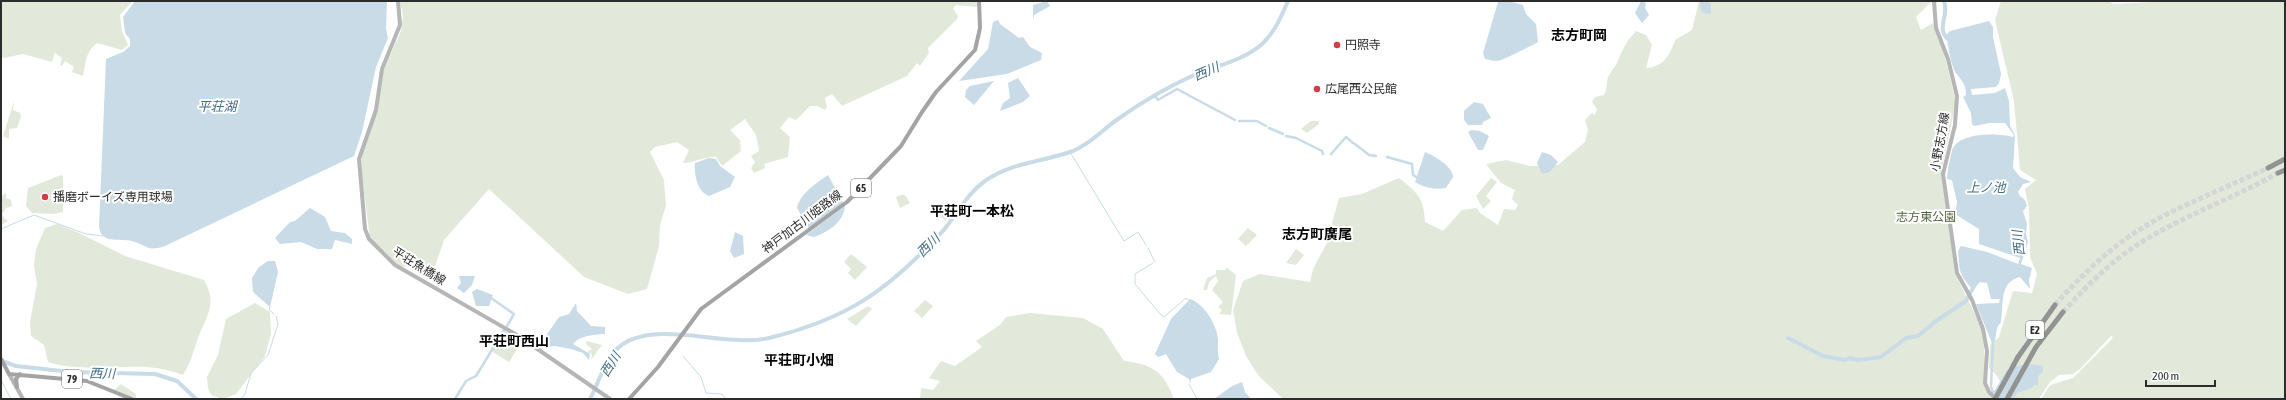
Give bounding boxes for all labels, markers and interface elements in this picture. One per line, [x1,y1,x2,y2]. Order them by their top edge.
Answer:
district label: 志方町岡 [1551,27,1607,43]
place label: 円照寺 [1345,38,1381,52]
marker: 円照寺 [1332,40,1342,50]
water label: 西川 [1191,59,1223,83]
place label: 広尾西公民館 [1325,82,1397,96]
marker: 広尾西公民館 [1312,84,1322,94]
water label: 平荘湖 [197,99,238,114]
street label: 小野志方線 [1928,111,1952,173]
road number: 65 [851,179,871,197]
water label: 上ノ池 [1966,180,2007,195]
street label: 神戸加古川姫路線 [759,188,845,256]
place label: 播磨ボーイズ専用球場 [53,190,173,204]
marker: 播磨ボーイズ専用球場 [40,192,50,202]
district label: 平荘町一本松 [930,203,1014,219]
park label: 志方東公園 [1896,210,1956,224]
district label: 志方町廣尾 [1282,226,1352,242]
water label: 西川 [2009,227,2028,257]
water label: 西川 [914,229,944,260]
street label: 平荘魚橋線 [390,244,448,288]
road number: E2 [2026,321,2044,339]
district label: 平荘町西山 [479,333,549,349]
water label: 西川 [597,348,625,379]
district label: 平荘町小畑 [764,352,834,368]
scale bar [2146,362,2215,388]
water label: 西川 [89,366,117,381]
text: 200 m [2152,369,2179,383]
road number: 79 [62,370,82,388]

